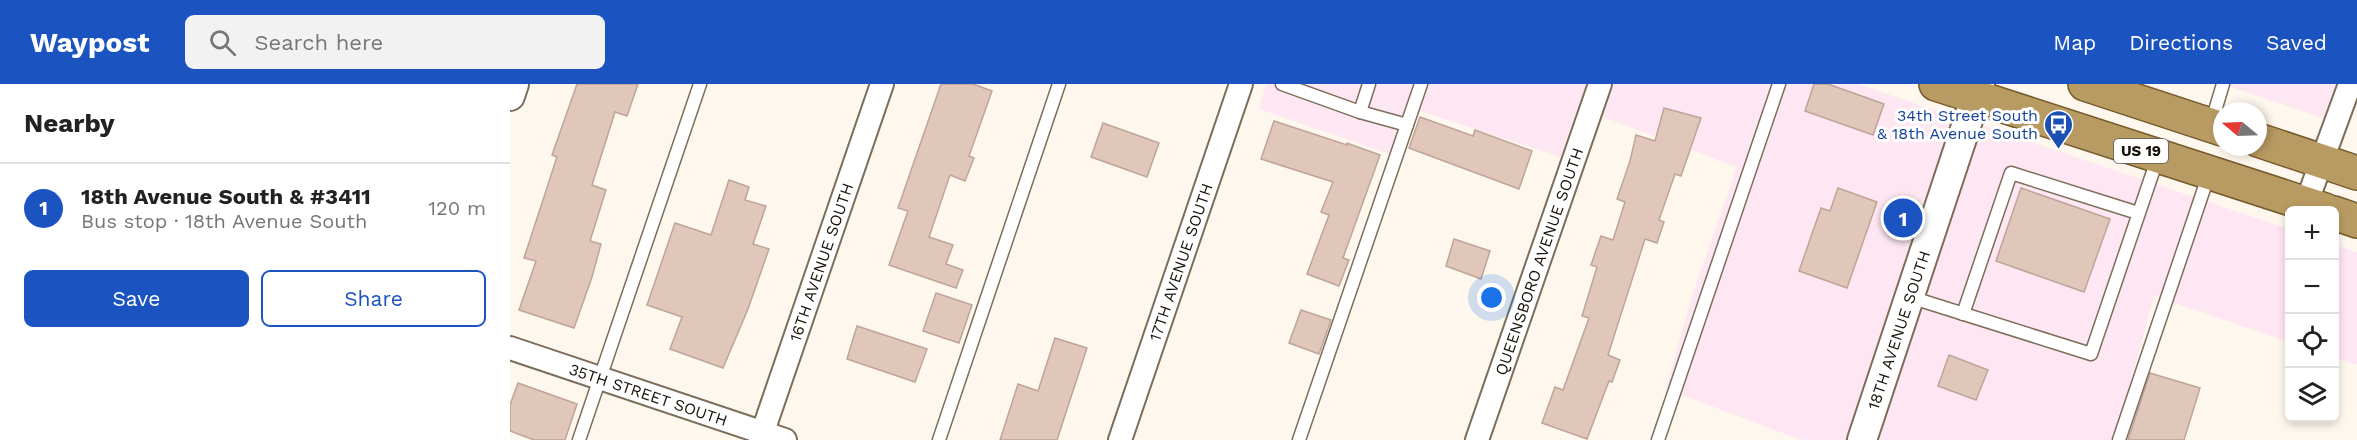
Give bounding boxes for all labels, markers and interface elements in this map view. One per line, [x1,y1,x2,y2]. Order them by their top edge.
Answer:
search box [185,15,605,69]
text: Waypost [30,26,149,59]
icon: search [206,26,239,59]
text: Search here [254,30,383,55]
text: Map [2053,30,2096,55]
text: Directions [2129,30,2233,55]
text: Saved [2266,30,2327,55]
north arrow [2213,102,2267,156]
place label: 34th Street South & 18th Avenue South [1877,106,2038,143]
text: Nearby [24,108,115,138]
bus stop icon: 34th Street South & 18th Avenue South [2043,108,2075,150]
road number: US 19 [2114,139,2168,163]
street label: QUEENSBORO AVENUE SOUTH [1491,145,1587,378]
street label: 16TH AVENUE SOUTH [785,181,857,344]
street label: 17TH AVENUE SOUTH [1145,181,1217,344]
text: 18th Avenue South & #3411 [81,184,371,209]
text: 1 [39,196,48,220]
text: 120 m [428,196,486,220]
pin: 1 [1884,196,1922,240]
map controls [2285,206,2339,422]
button: + [2285,206,2339,260]
text: Bus stop · 18th Avenue South [81,209,367,233]
street label: 18TH AVENUE SOUTH [1864,248,1934,412]
button: − [2285,260,2339,314]
button: Save [24,270,249,327]
button: Share [261,270,486,327]
your location [1477,283,1506,312]
button: locate [2285,314,2339,368]
street label: 35TH STREET SOUTH [567,359,730,430]
button: layers [2285,368,2339,422]

